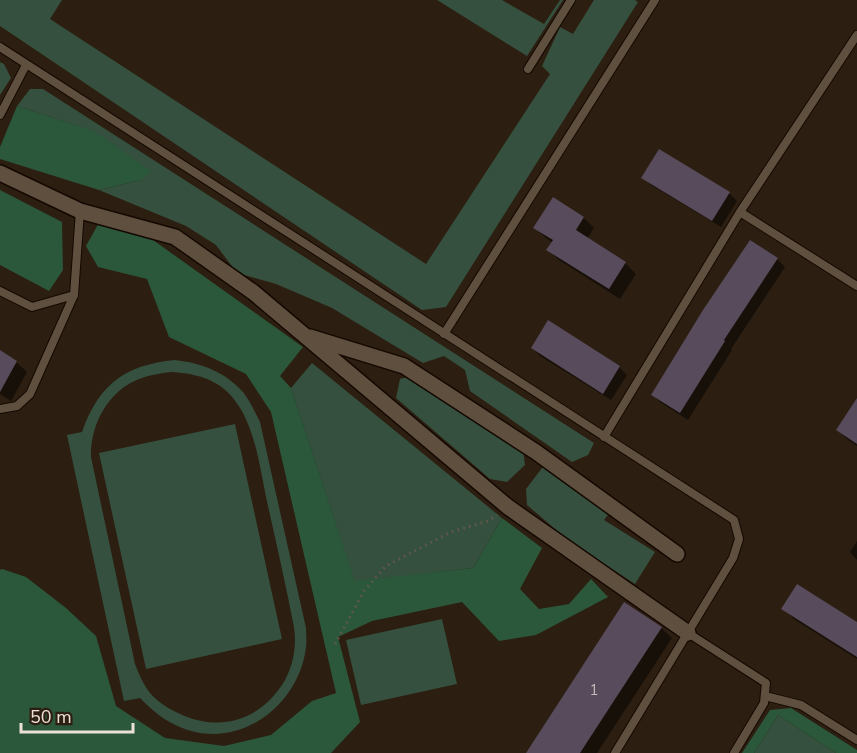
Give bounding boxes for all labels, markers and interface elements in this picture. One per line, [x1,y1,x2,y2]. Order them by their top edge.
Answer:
house number: 1 [589,680,599,700]
scale bar [21,696,134,734]
text: 50 m [30,705,72,729]

